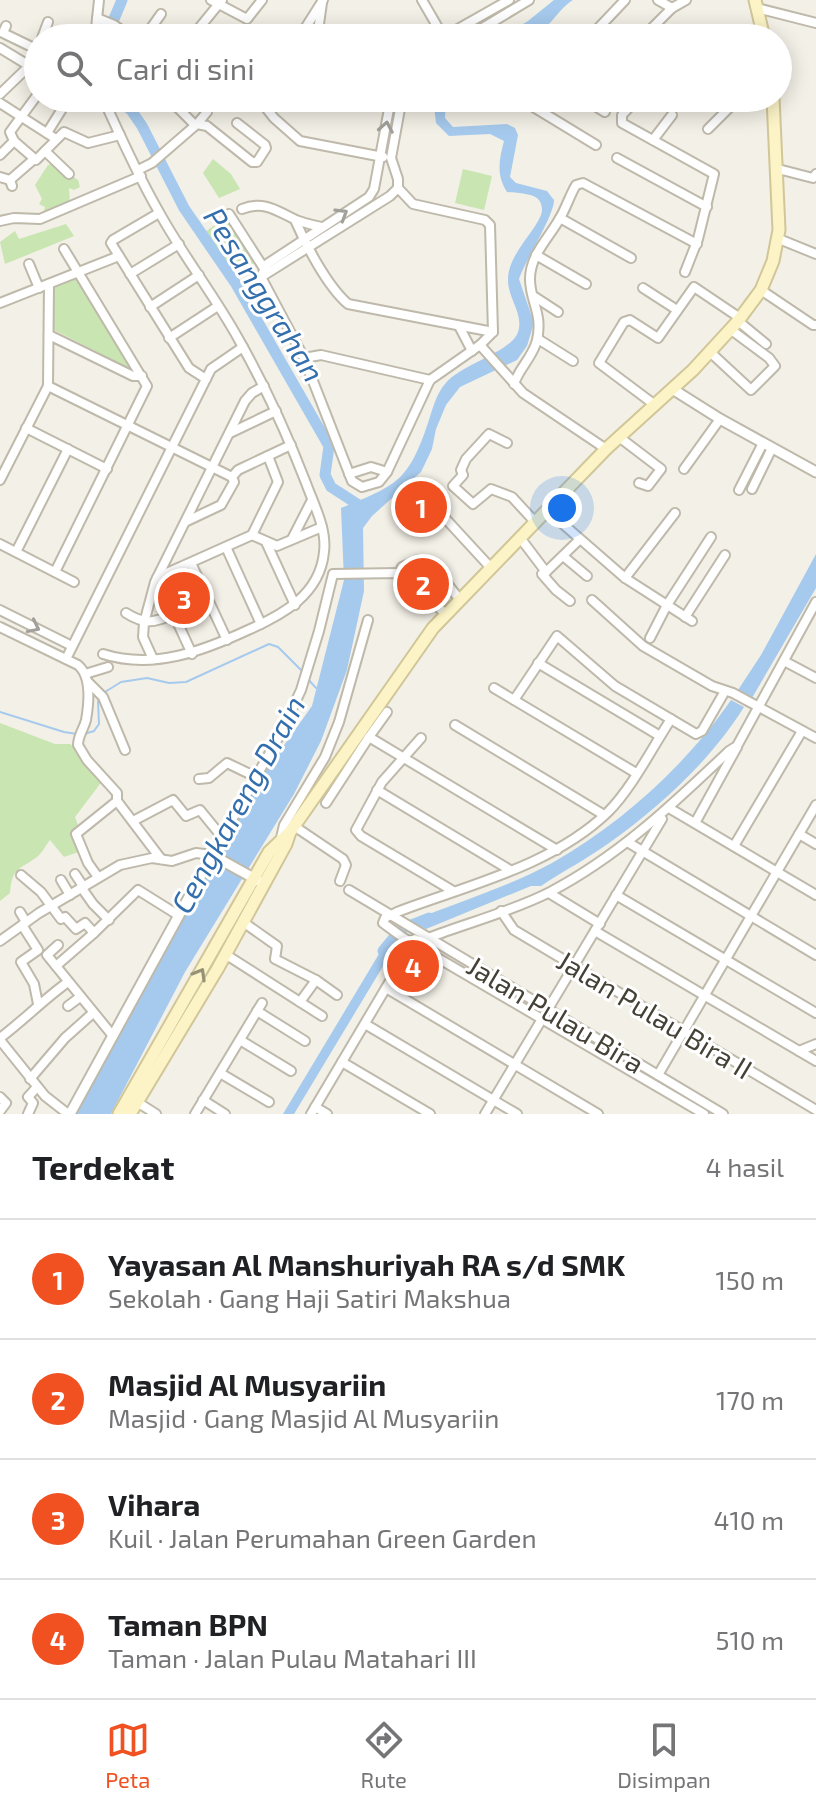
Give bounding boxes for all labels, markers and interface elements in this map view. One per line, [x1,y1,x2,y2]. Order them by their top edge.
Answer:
search box [24,24,792,112]
icon: search [52,46,96,90]
text: Cari di sini [116,50,255,86]
one-way arrow [376,121,393,134]
water label: Pesanggrahan [197,200,333,388]
one-way arrow [334,209,348,224]
pin: 1 [395,477,447,537]
your location [542,488,582,528]
pin: 2 [397,554,449,614]
pin: 3 [158,568,210,628]
one-way arrow [25,617,40,633]
water label: Cengkareng Drain [162,689,312,919]
pin: 4 [387,936,439,996]
street label: Jalan Pulau Bira II [551,942,759,1086]
street label: Jalan Pulau Bira [461,948,651,1080]
one-way arrow [190,968,206,982]
text: Terdekat [32,1146,174,1187]
text: 4 hasil [705,1151,784,1182]
text: Yayasan Al Manshuriyah RA s/d SMK [108,1246,625,1282]
text: 1 [52,1264,64,1295]
text: 150 m [715,1264,784,1295]
text: Sekolah · Gang Haji Satiri Makshua [108,1282,511,1313]
text: Masjid Al Musyariin [108,1366,386,1402]
text: 2 [50,1384,66,1415]
text: 170 m [716,1384,784,1415]
text: Masjid · Gang Masjid Al Musyariin [108,1402,499,1433]
text: Vihara [108,1486,200,1522]
text: 3 [51,1504,65,1535]
text: 410 m [713,1504,784,1535]
text: Kuil · Jalan Perumahan Green Garden [108,1522,537,1553]
text: Taman BPN [108,1606,268,1642]
text: 4 [50,1624,66,1655]
text: 510 m [715,1624,784,1655]
text: Taman · Jalan Pulau Matahari III [108,1642,477,1673]
tab: Peta [105,1718,150,1792]
tab: Rute [361,1718,407,1792]
tab: Disimpan [617,1718,711,1792]

